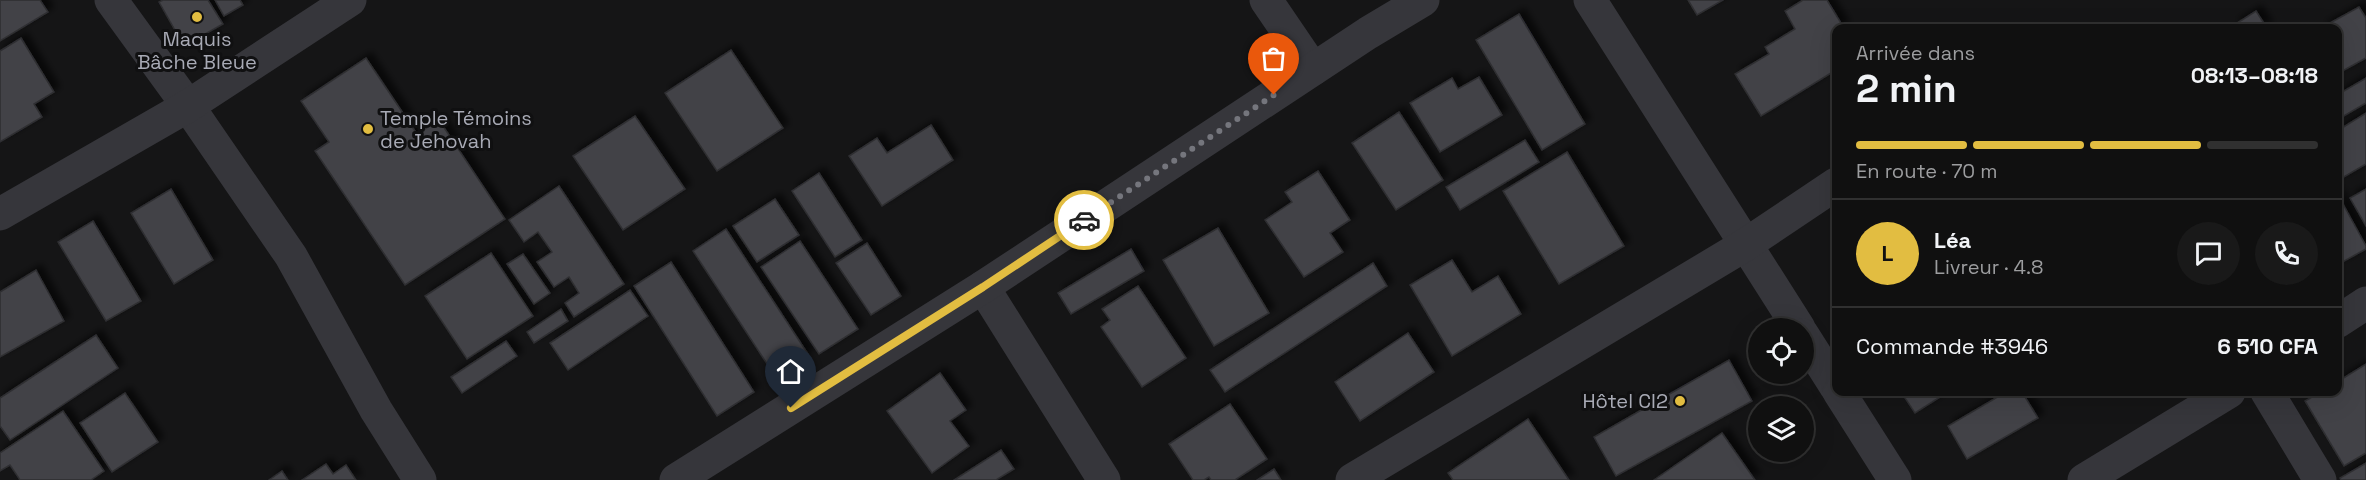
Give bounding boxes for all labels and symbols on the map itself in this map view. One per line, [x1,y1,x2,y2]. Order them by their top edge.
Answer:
marker: Maquis Bâche Bleue [190,10,204,24]
place label: Maquis Bâche Bleue [137,26,257,75]
pin [1248,33,1299,95]
place label: Temple Témoins de Jehovah [380,105,532,154]
marker: Temple Témoins de Jehovah [361,122,375,136]
courier [1054,190,1114,250]
pin [765,346,816,408]
place label: Hôtel CI2 [1582,388,1668,414]
marker: Hôtel CI2 [1673,394,1687,408]

